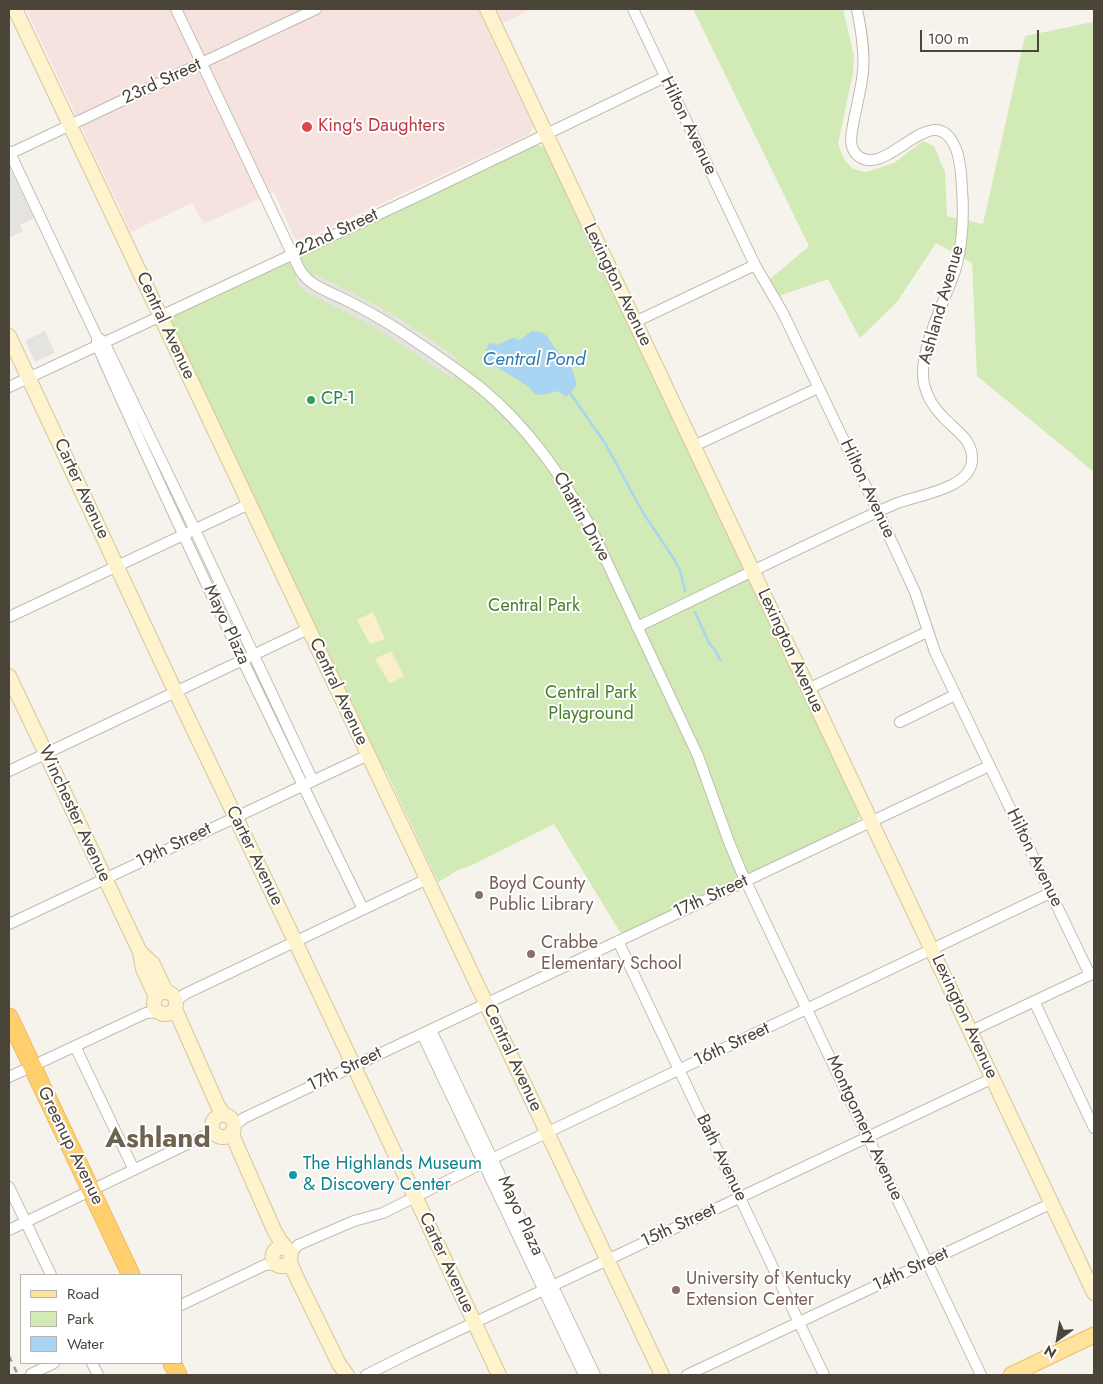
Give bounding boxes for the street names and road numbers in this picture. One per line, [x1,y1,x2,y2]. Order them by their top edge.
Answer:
street label: 23rd Street [119,54,205,110]
street label: Hilton Avenue [655,73,721,179]
street label: 22nd Street [292,205,382,261]
street label: Lexington Avenue [578,220,656,350]
street label: Ashland Avenue [915,243,969,367]
street label: Central Avenue [131,269,199,383]
street label: Carter Avenue [48,435,114,543]
street label: Hilton Avenue [835,436,899,542]
street label: Chattin Drive [548,469,614,565]
street label: Mayo Plaza [198,582,254,668]
street label: Lexington Avenue [752,586,828,716]
street label: Central Avenue [304,635,372,749]
street label: Winchester Avenue [33,742,115,886]
street label: Carter Avenue [221,803,287,909]
street label: Hilton Avenue [1001,805,1067,911]
street label: 19th Street [133,819,215,873]
street label: 17th Street [670,870,752,924]
street label: Lexington Avenue [926,952,1002,1082]
street label: Central Avenue [478,1001,546,1115]
street label: 16th Street [691,1018,773,1072]
street label: 17th Street [304,1043,386,1097]
street label: Montgomery Avenue [821,1052,907,1204]
street label: Greenup Avenue [32,1083,108,1209]
street label: Bath Avenue [691,1111,751,1205]
street label: Mayo Plaza [492,1173,548,1259]
street label: 15th Street [638,1199,720,1253]
street label: Carter Avenue [413,1209,479,1317]
street label: 14th Street [870,1243,952,1297]

